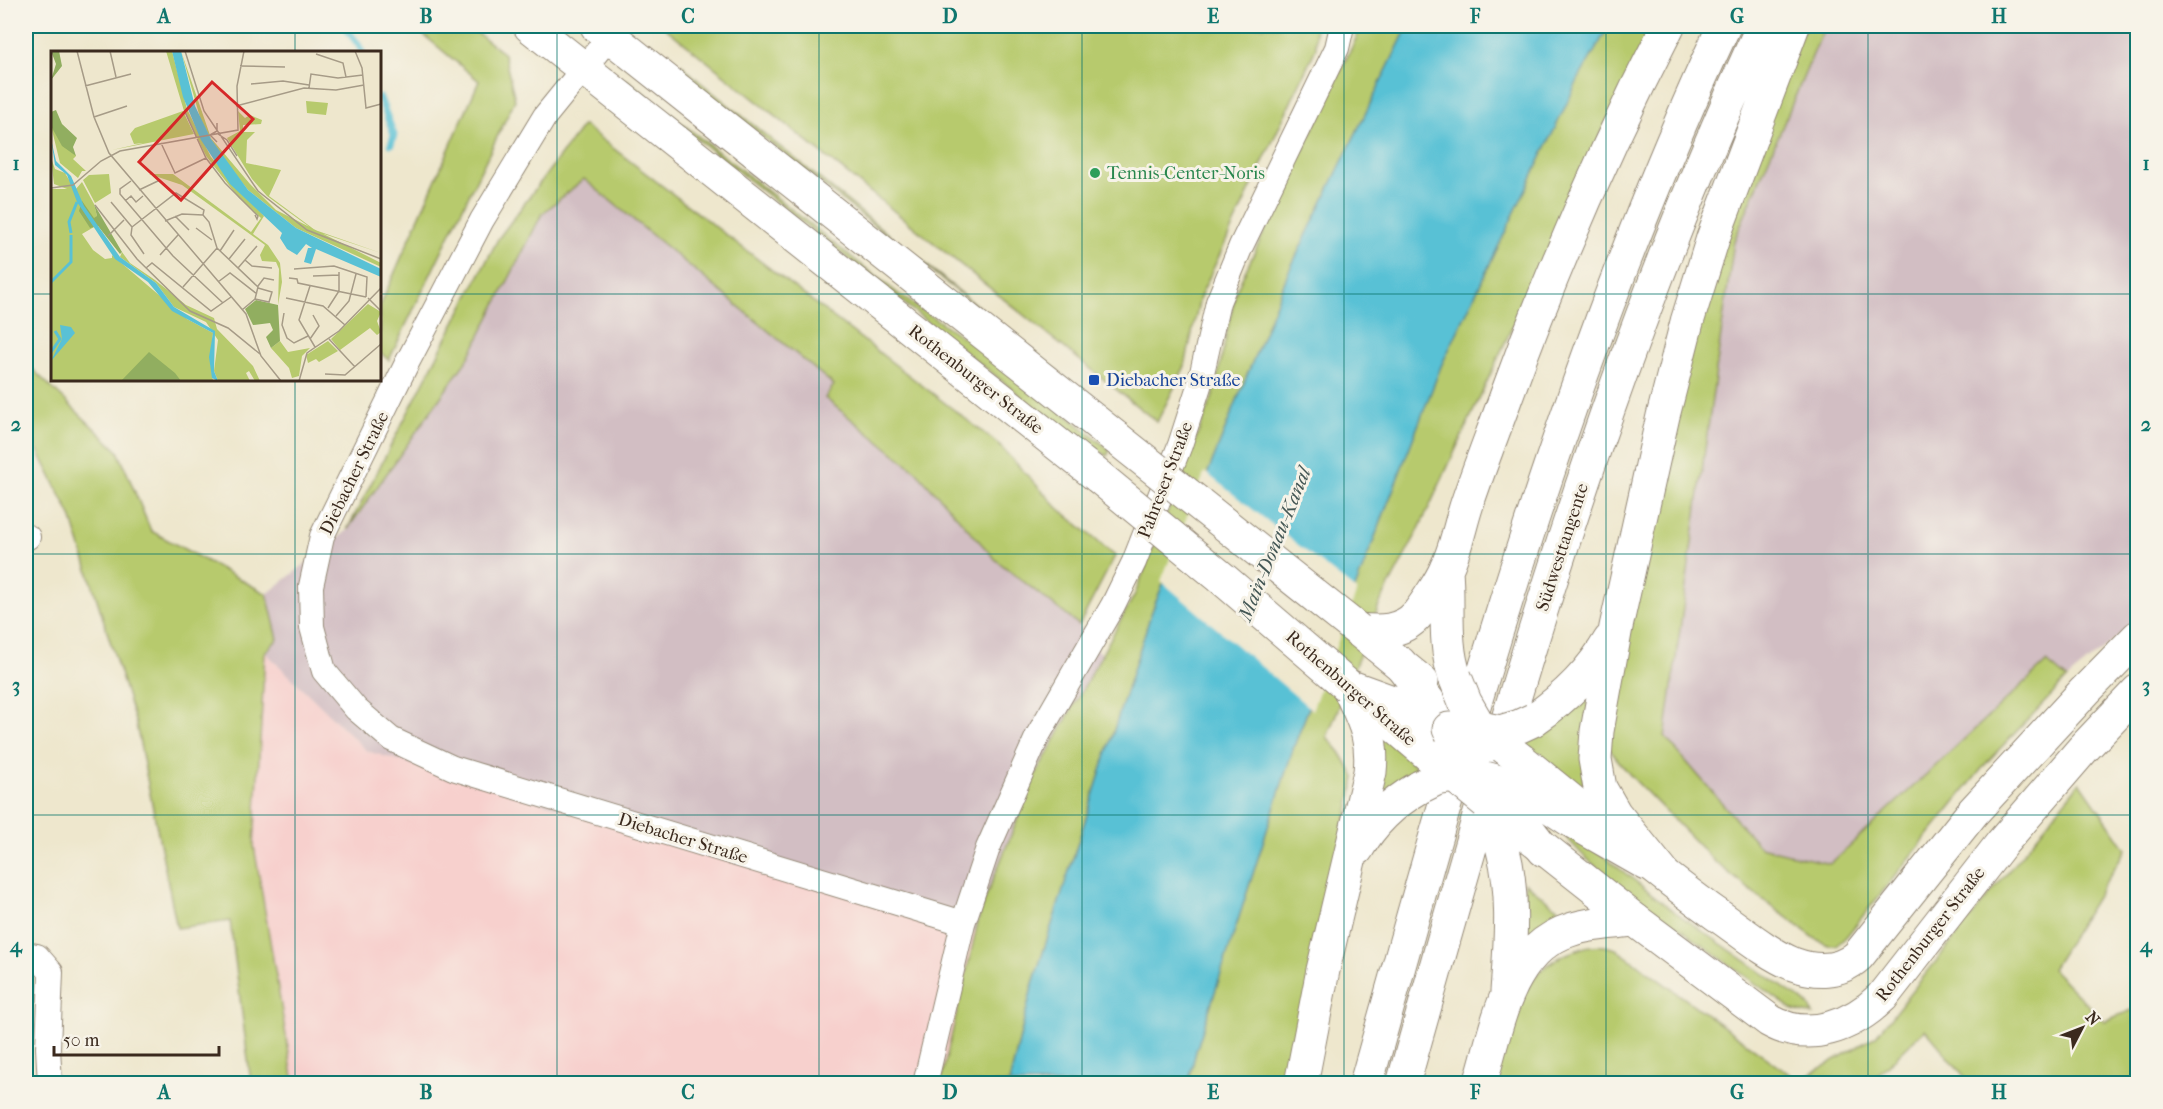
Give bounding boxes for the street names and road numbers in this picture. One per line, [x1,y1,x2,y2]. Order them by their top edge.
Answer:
street label: Rothenburger Straße [904,320,1047,439]
street label: Diebacher Straße [316,408,393,538]
street label: Pahreser Straße [1134,419,1197,541]
street label: Südwesttangente [1532,480,1593,614]
street label: Rothenburger Straße [1281,626,1420,751]
street label: Diebacher Straße [616,809,750,868]
street label: Rothenburger Straße [1871,863,1990,1006]

